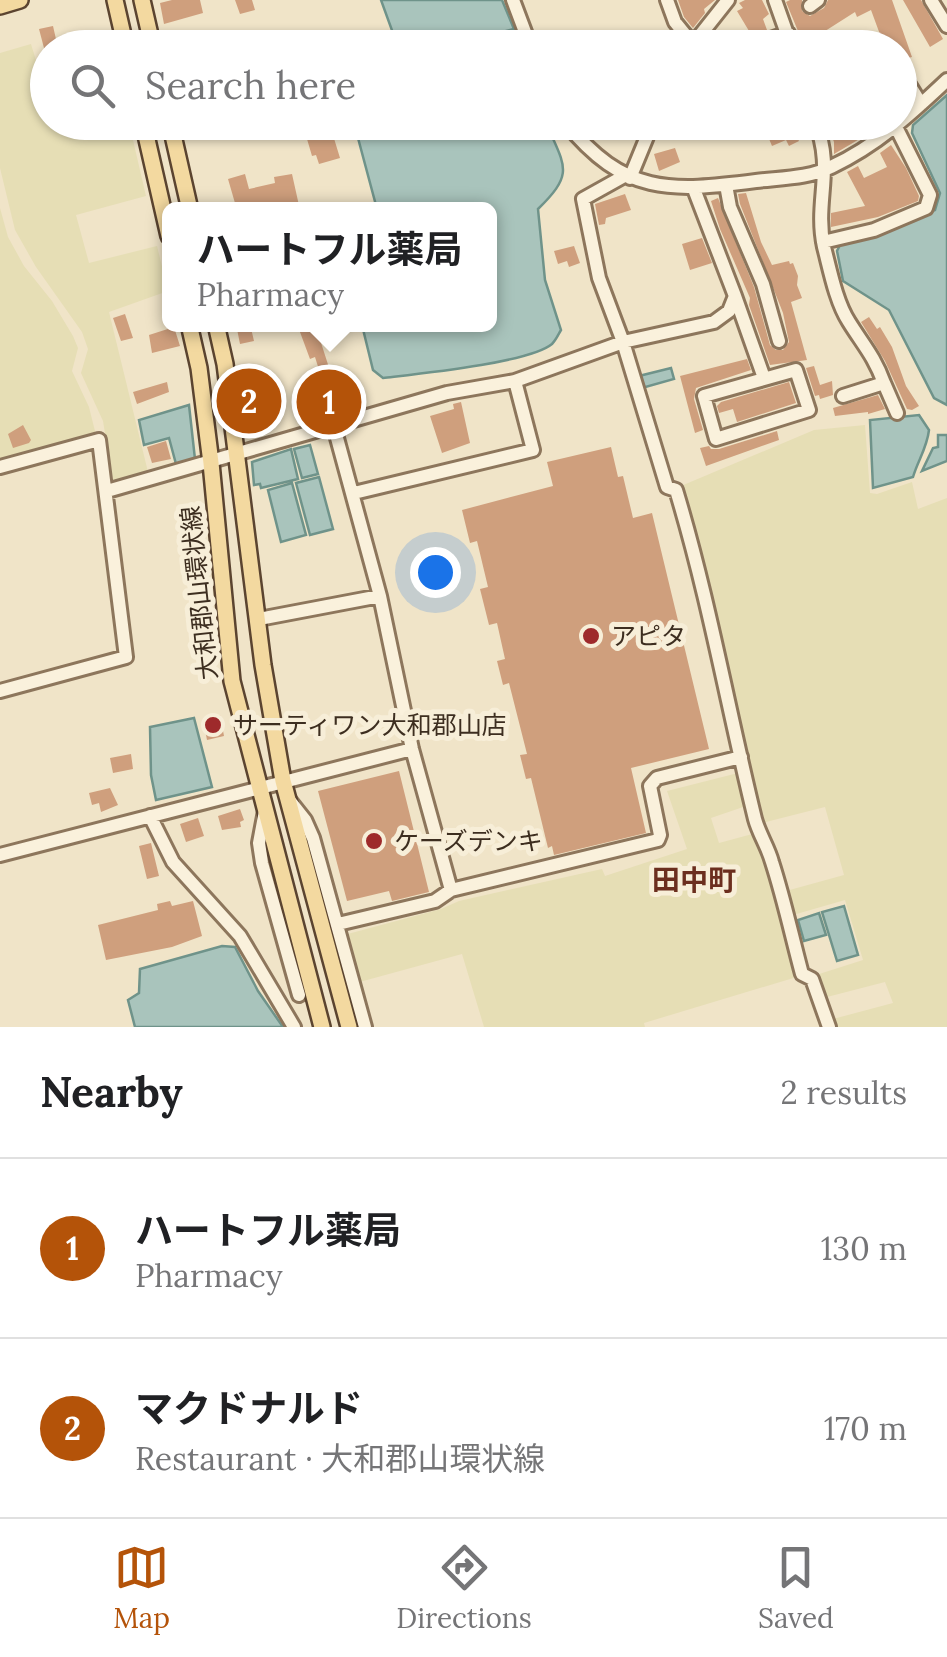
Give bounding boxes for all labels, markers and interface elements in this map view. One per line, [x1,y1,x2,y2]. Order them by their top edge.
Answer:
search box [30,30,917,140]
icon: search [65,58,120,113]
text: Search here [145,61,356,109]
popup [162,202,497,332]
text: ハートフル薬局 [196,225,463,273]
text: Pharmacy [196,274,344,315]
pin: 2 [216,364,282,438]
pin: 1 [296,364,362,440]
street label: 大和郡山環状線 [174,504,224,682]
your location [410,547,461,598]
place label: アピタ [611,620,686,652]
marker: アピタ [580,625,602,647]
place label: サーティワン大和郡山店 [233,709,507,741]
marker: サーティワン大和郡山店 [202,714,224,736]
place label: ケーズデンキ [394,825,543,857]
marker: ケーズデンキ [363,830,385,852]
district label: 田中町 [652,862,736,898]
text: Nearby [40,1065,183,1119]
text: 2 results [781,1072,907,1113]
text: ハートフル薬局 [135,1206,401,1254]
text: 1 [66,1228,79,1269]
text: 130 m [821,1228,907,1269]
text: Pharmacy [135,1255,283,1296]
text: マクドナルド [135,1384,363,1432]
text: 2 [64,1408,81,1449]
text: 170 m [824,1408,907,1449]
text: Restaurant · 大和郡山環状線 [135,1438,545,1479]
tab: Map [113,1540,170,1636]
tab: Directions [396,1540,532,1636]
tab: Saved [758,1540,834,1636]

